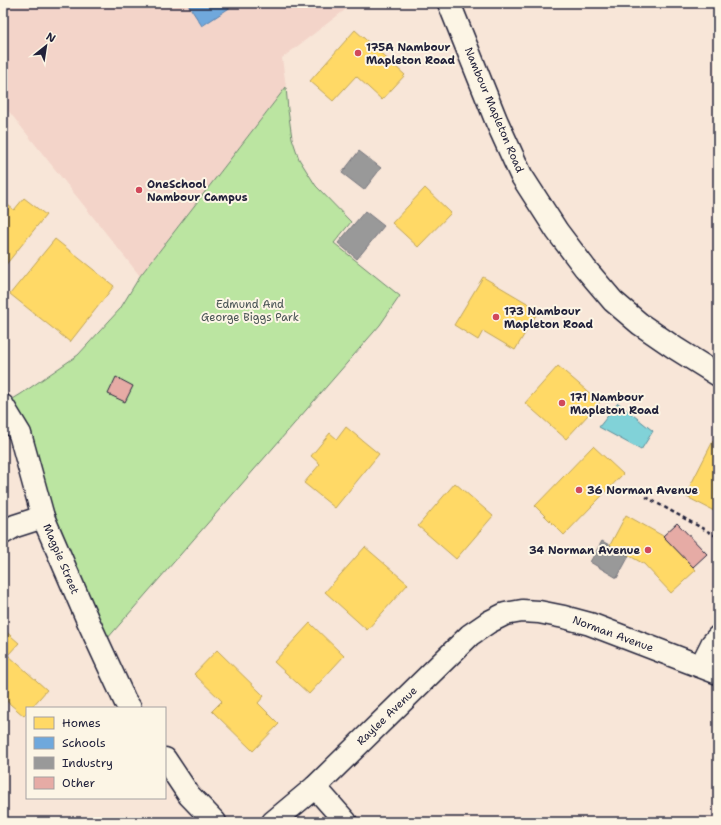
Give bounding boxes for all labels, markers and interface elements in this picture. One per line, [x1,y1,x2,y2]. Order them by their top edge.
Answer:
north arrow [26,26,66,66]
text: N [43,29,59,47]
place label: 175A Nambour Mapleton Road [366,40,456,68]
street label: Nambour Mapleton Road [461,45,527,175]
marker: 175A Nambour Mapleton Road [353,48,363,58]
place label: OneSchool Nambour Campus [147,177,248,205]
marker: OneSchool Nambour Campus [134,185,144,195]
park label: Edmund And George Biggs Park [201,297,299,325]
place label: 173 Nambour Mapleton Road [504,304,594,332]
marker: 173 Nambour Mapleton Road [491,312,501,322]
place label: 171 Nambour Mapleton Road [570,390,660,418]
marker: 171 Nambour Mapleton Road [557,398,567,408]
place label: 36 Norman Avenue [587,483,699,498]
marker: 36 Norman Avenue [574,485,584,495]
street label: Magpie Street [39,521,83,597]
place label: 34 Norman Avenue [529,543,640,558]
marker: 34 Norman Avenue [643,545,653,555]
street label: Norman Avenue [570,612,656,656]
street label: Raylee Avenue [354,683,420,749]
legend [26,707,166,799]
text: Homes [62,715,101,731]
text: Schools [62,735,106,751]
text: Industry [62,755,113,771]
text: Other [62,775,96,791]

